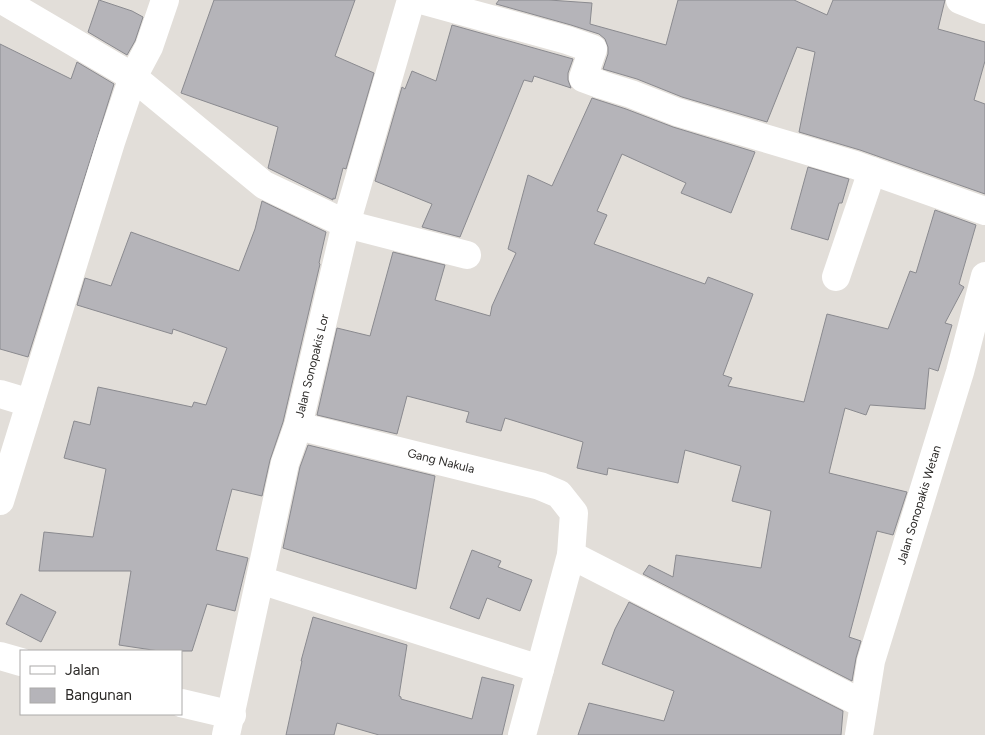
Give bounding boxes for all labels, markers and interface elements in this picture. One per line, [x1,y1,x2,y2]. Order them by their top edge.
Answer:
street label: Jalan Sonopakis Lor [292,313,332,419]
street label: Jalan Sonopakis Wetan [894,443,944,566]
street label: Gang Nakula [406,446,476,476]
legend [20,650,182,715]
text: Jalan [65,661,100,679]
text: Bangunan [65,686,132,704]

